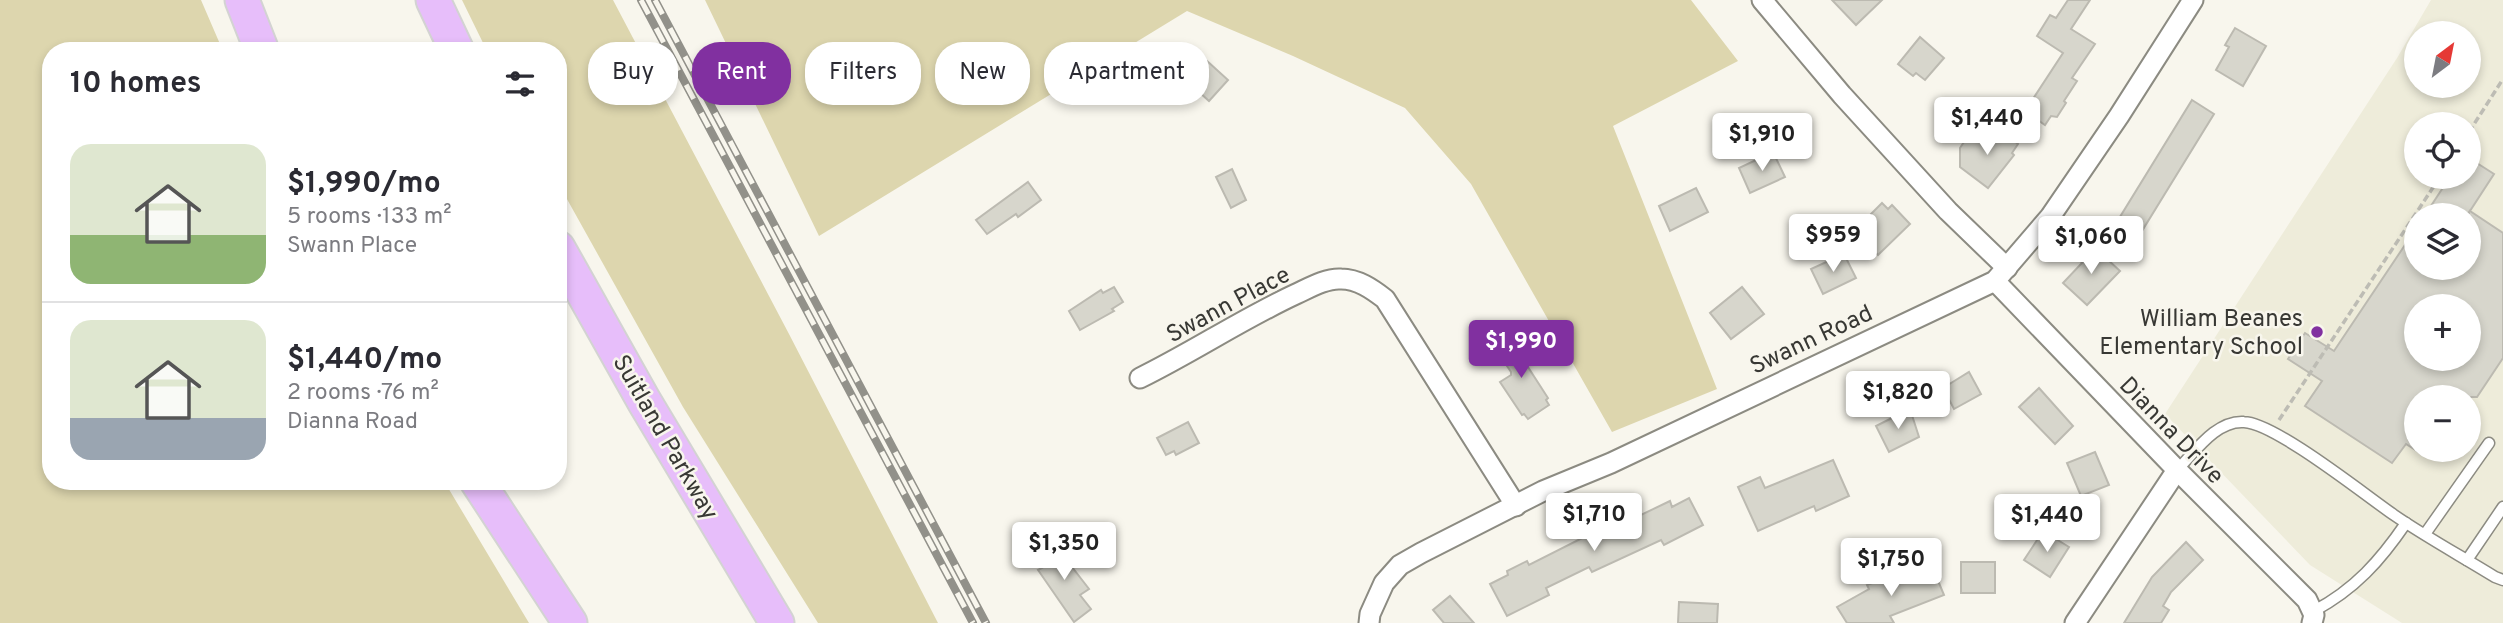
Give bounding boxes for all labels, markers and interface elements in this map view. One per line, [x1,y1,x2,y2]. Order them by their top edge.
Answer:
north arrow [2404,21,2482,98]
map controls [2404,21,2481,462]
chip: Buy [588,42,678,105]
chip: Rent [692,42,791,105]
chip: Filters [805,42,921,105]
chip: New [935,42,1030,105]
chip: Apartment [1044,42,1209,105]
icon: filters [501,65,539,103]
text: 10 homes [70,66,201,103]
pin: $1,440 [1930,97,2044,157]
text: $1,440 [1950,105,2024,134]
button: locate [2404,112,2481,189]
pin: $1,910 [1705,114,1819,173]
text: $1,910 [1728,121,1796,150]
text: $1,990/mo [287,166,441,203]
icon: home [126,172,210,256]
text: 5 rooms · 133 m² [287,203,452,232]
button: layers [2404,203,2481,280]
pin: $959 [1792,215,1874,274]
pin: $1,060 [2034,216,2148,276]
text: $959 [1805,222,1861,251]
text: $1,060 [2054,224,2128,253]
text: Swann Place [287,232,417,261]
street label: Swann Place [1162,261,1296,351]
button: + [2404,294,2481,371]
street label: Swann Road [1746,299,1878,382]
place label: William Beanes Elementary School [2099,305,2303,363]
pin: $1,990 [1464,320,1578,380]
marker: William Beanes Elementary School [2309,324,2325,340]
text: $1,990 [1485,328,1557,357]
text: $1,440/mo [287,342,442,379]
icon: home [126,348,210,432]
street label: Suitland Parkway [605,350,724,526]
street label: Dianna Drive [2112,371,2229,491]
pin: $1,820 [1841,372,1955,431]
text: 2 rooms · 76 m² [287,379,439,408]
text: $1,820 [1862,379,1934,408]
button: − [2404,385,2481,462]
text: Dianna Road [287,408,418,437]
pin: $1,710 [1537,494,1651,553]
pin: $1,440 [1990,494,2104,554]
text: $1,710 [1562,501,1626,530]
text: $1,440 [2010,502,2084,531]
pin: $1,350 [1007,522,1121,582]
text: $1,350 [1028,530,1100,559]
pin: $1,750 [1834,538,1948,598]
text: $1,750 [1857,546,1925,575]

